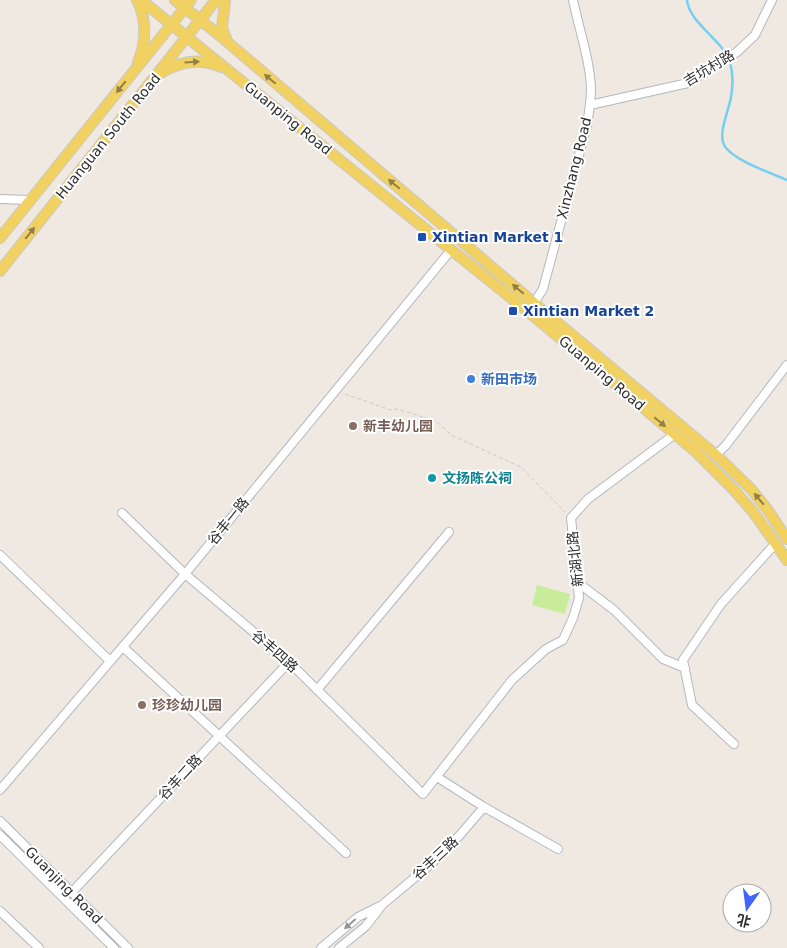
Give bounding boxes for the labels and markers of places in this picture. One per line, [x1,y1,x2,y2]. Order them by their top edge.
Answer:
place label: Xintian Market 1 [432,229,563,245]
marker: Xintian Market 1 [416,231,428,243]
place label: Xintian Market 2 [523,303,654,319]
marker: Xintian Market 2 [507,305,519,317]
place label: 新田市场 [481,371,537,387]
marker: 新田市场 [465,373,477,385]
place label: 新丰幼儿园 [363,418,433,434]
marker: 新丰幼儿园 [347,420,359,432]
place label: 文扬陈公祠 [442,470,512,486]
marker: 文扬陈公祠 [426,472,438,484]
place label: 珍珍幼儿园 [152,697,222,713]
marker: 珍珍幼儿园 [136,699,148,711]

